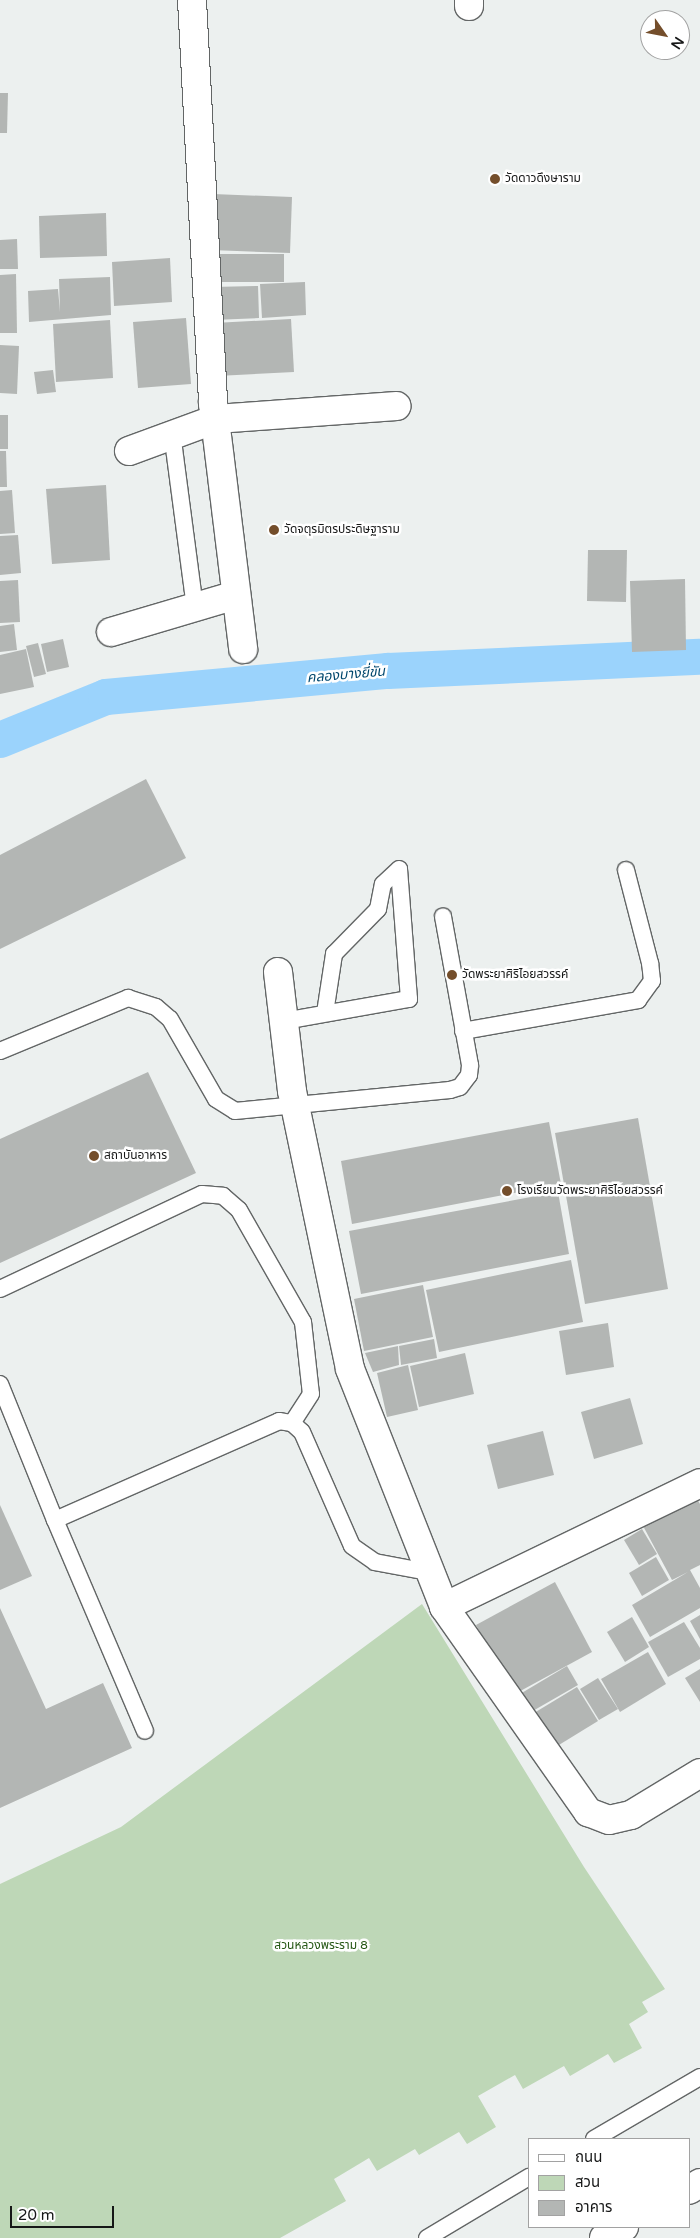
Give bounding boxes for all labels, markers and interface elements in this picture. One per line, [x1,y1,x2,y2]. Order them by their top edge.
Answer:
north arrow [640,10,690,60]
text: N [667,34,687,52]
place label: วัดดาวดึงษาราม [505,172,581,186]
marker: วัดดาวดึงษาราม [489,173,501,185]
place label: วัดจตุรมิตรประดิษฐาราม [284,523,400,537]
marker: วัดจตุรมิตรประดิษฐาราม [268,524,280,536]
water label: คลองบางยี่ขัน [306,663,386,687]
place label: วัดพระยาศิริไอยสวรรค์ [462,968,568,982]
marker: วัดพระยาศิริไอยสวรรค์ [446,969,458,981]
place label: สถาบันอาหาร [104,1149,167,1163]
marker: สถาบันอาหาร [88,1150,100,1162]
place label: โรงเรียนวัดพระยาศิริไอยสวรรค์ [517,1184,663,1198]
marker: โรงเรียนวัดพระยาศิริไอยสวรรค์ [501,1185,513,1197]
park label: สวนหลวงพระราม 8 [274,1939,368,1953]
legend [528,2138,690,2228]
text: ถนน [575,2148,602,2166]
text: สวน [575,2173,600,2191]
scale bar [12,2196,116,2228]
text: อาคาร [575,2198,612,2216]
text: 20 m [18,2206,55,2224]

